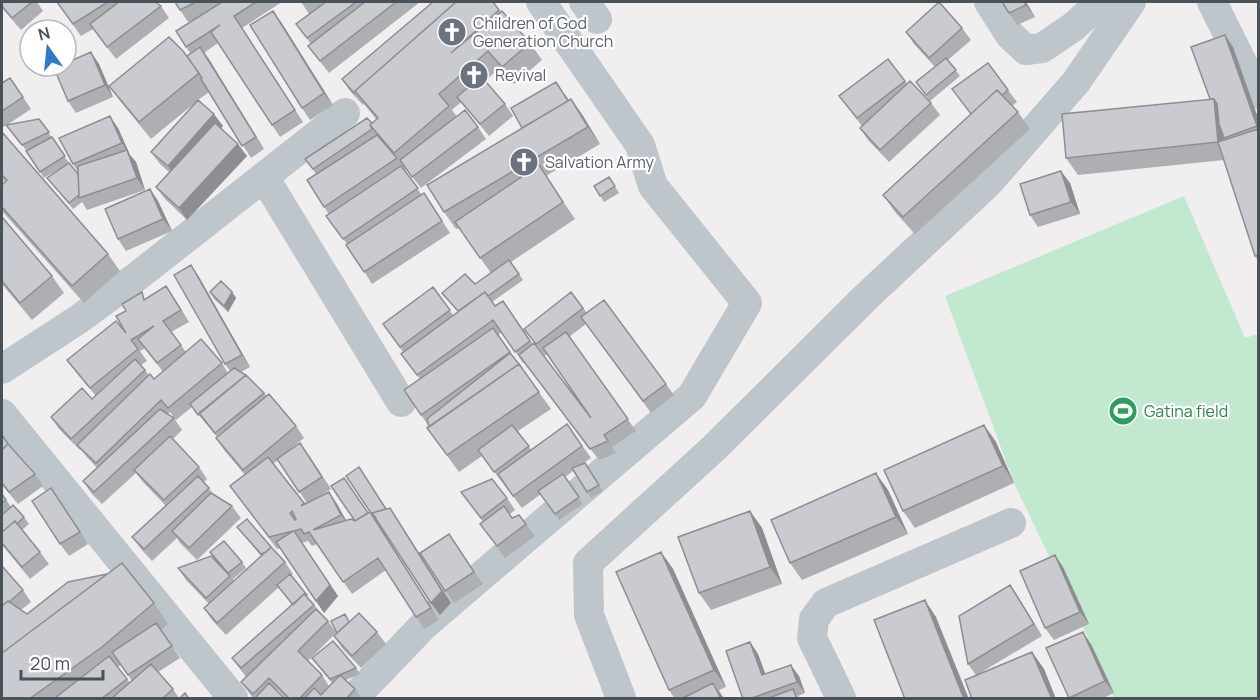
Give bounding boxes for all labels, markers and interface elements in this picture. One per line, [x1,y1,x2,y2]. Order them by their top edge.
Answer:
place label: Children of God Generation Church [473,12,613,52]
church icon: Children of God Generation Church [436,16,468,48]
north arrow [18,18,78,78]
text: N [36,21,53,46]
church icon: Revival [458,59,490,91]
place label: Revival [495,64,546,86]
church icon: Salvation Army [508,146,540,178]
place label: Salvation Army [545,151,654,173]
sports icon: Gatina field [1107,395,1139,427]
place label: Gatina field [1144,400,1228,422]
scale bar [21,643,104,681]
text: 20 m [30,651,70,675]

